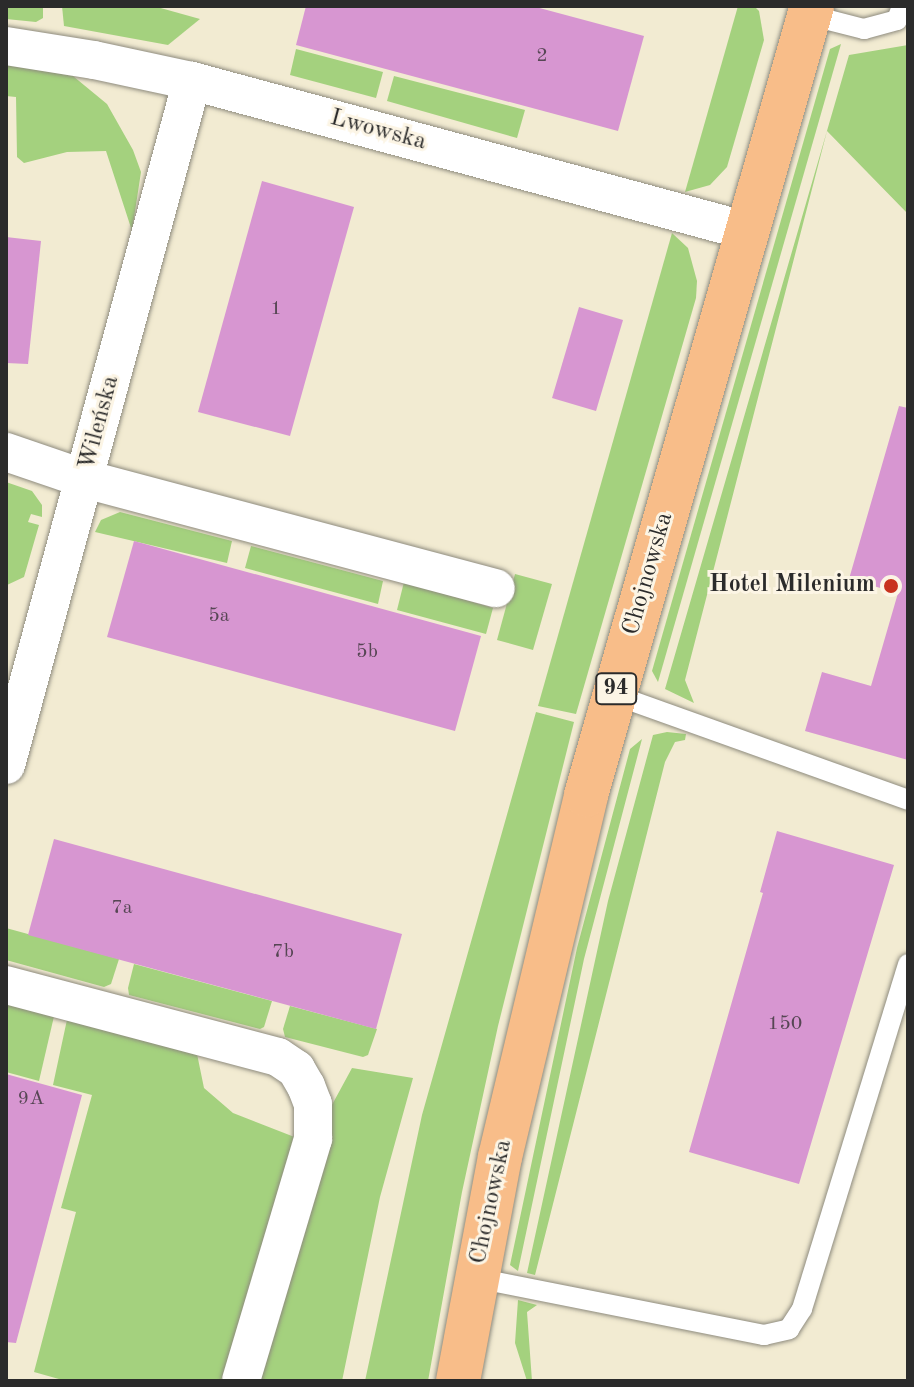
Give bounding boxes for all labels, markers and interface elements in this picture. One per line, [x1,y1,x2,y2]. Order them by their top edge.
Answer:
house number: 2 [536,44,548,68]
street label: Lwowska [327,104,429,158]
house number: 1 [270,297,282,321]
street label: Wileńska [74,373,126,473]
street label: Chojnowska [618,509,680,639]
place label: Hotel Milenium [709,572,875,600]
marker: Hotel Milenium [882,577,900,595]
house number: 5a [208,604,230,628]
house number: 5b [356,640,378,664]
road number: 94 [594,671,638,707]
house number: 7a [111,896,133,920]
house number: 7b [272,940,294,964]
house number: 150 [768,1012,802,1036]
house number: 9A [18,1087,44,1111]
street label: Chojnowska [465,1137,519,1267]

